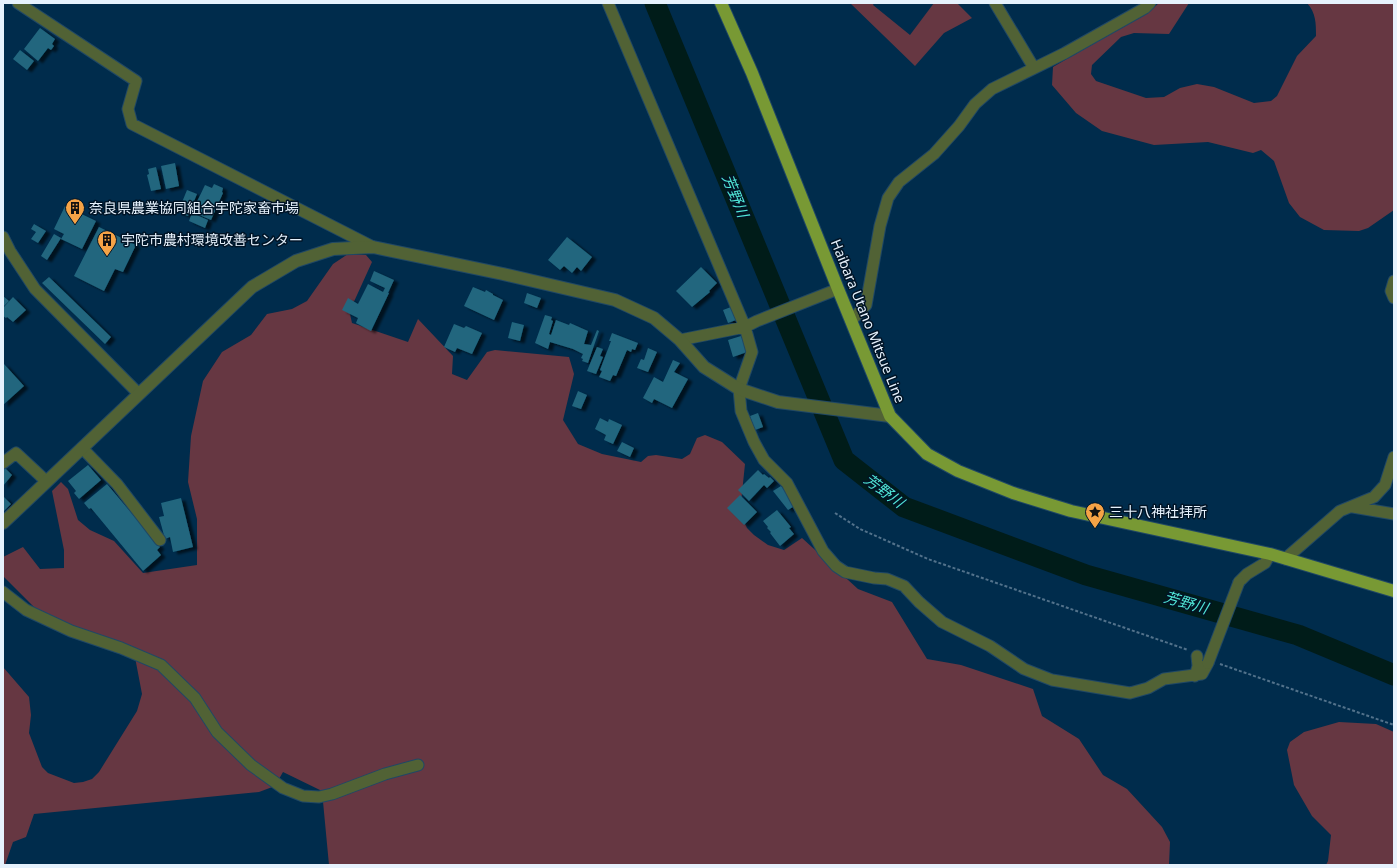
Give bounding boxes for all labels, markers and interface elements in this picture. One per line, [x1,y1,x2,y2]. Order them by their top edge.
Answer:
water label: 芳野川 [718,171,754,222]
building icon: 奈良県農業協同組合宇陀家畜市場 [64,197,86,225]
place label: 奈良県農業協同組合宇陀家畜市場 [89,198,299,217]
building icon: 宇陀市農村環境改善センター [96,229,118,257]
place label: 宇陀市農村環境改善センター [121,230,303,249]
street label: Haibara Utano Mitsue Line [827,236,910,406]
water label: 芳野川 [861,469,910,513]
place icon: 三十八神社拝所 [1084,501,1106,529]
place label: 三十八神社拝所 [1109,502,1207,521]
water label: 芳野川 [1162,586,1213,618]

